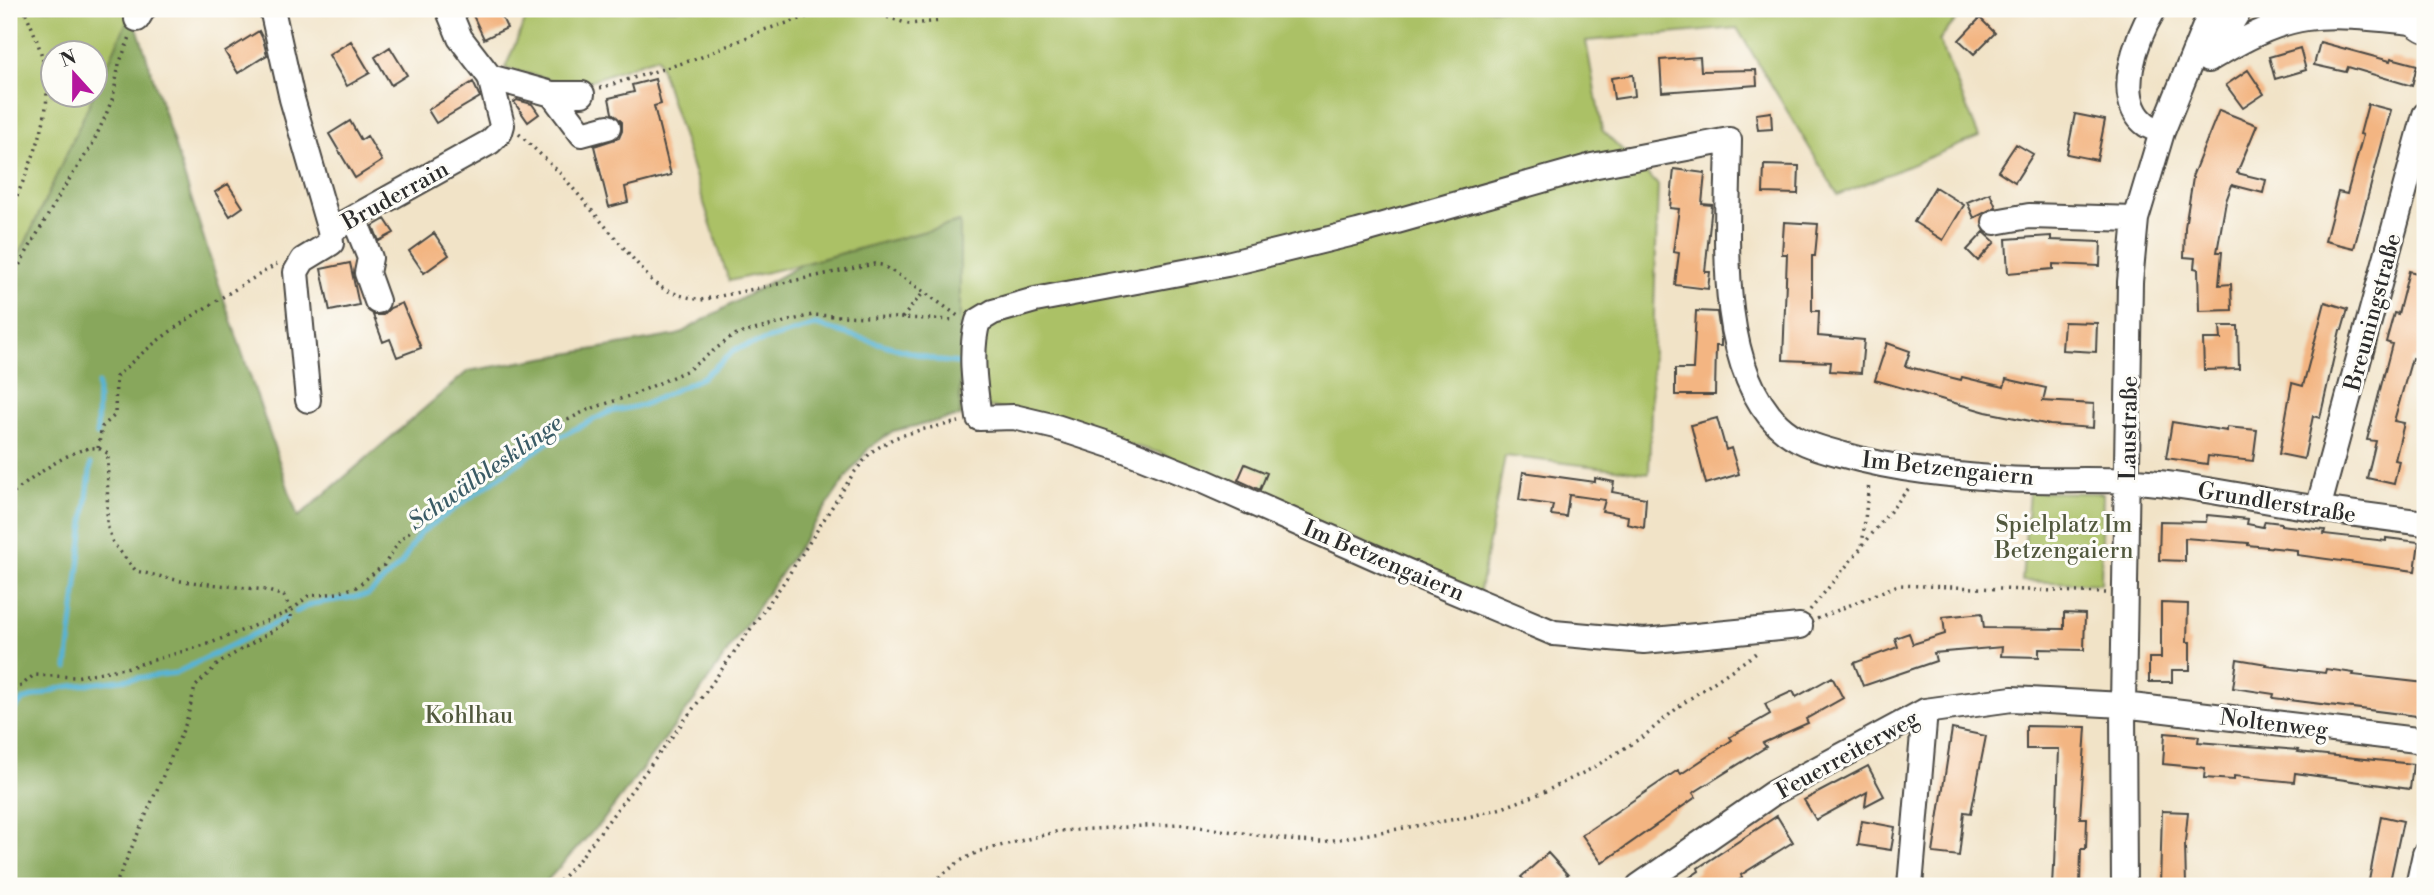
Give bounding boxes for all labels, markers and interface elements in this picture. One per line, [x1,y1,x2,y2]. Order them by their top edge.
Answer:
north arrow [38,38,108,108]
text: N [57,45,80,73]
street label: Bruderrain [336,155,454,237]
street label: Breuningstraße [2338,230,2407,395]
street label: Laustraße [2114,376,2144,480]
water label: Schwälblesklinge [402,408,569,537]
street label: Im Betzengaiern [1861,446,2036,492]
street label: Grundlerstraße [2196,477,2358,529]
park label: Spielplatz Im Betzengaiern [1993,511,2134,565]
street label: Im Betzengaiern [1299,514,1469,608]
park label: Kohlhau [425,702,513,730]
street label: Noltenweg [2218,703,2330,745]
street label: Feuerreiterweg [1771,704,1924,806]

